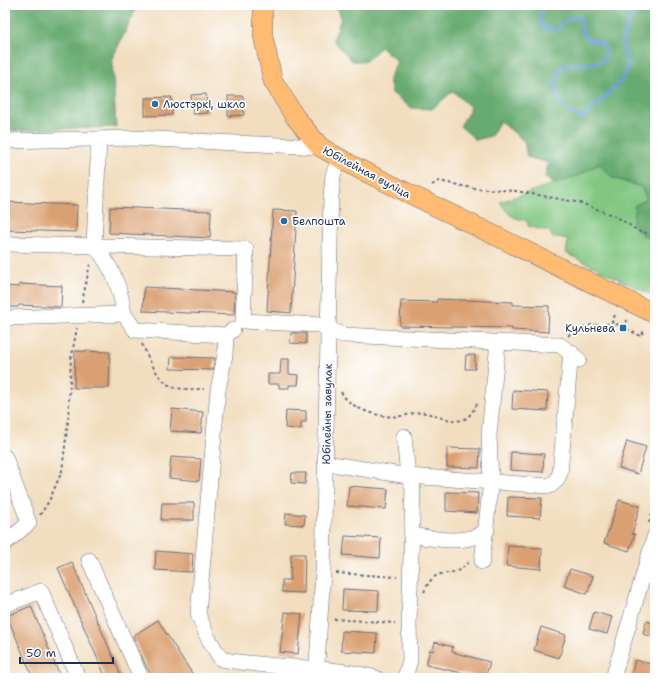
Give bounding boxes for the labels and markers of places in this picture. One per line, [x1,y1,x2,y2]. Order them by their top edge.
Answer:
place label: Люстэркі, шкло [163,97,246,112]
marker: Люстэркі, шкло [150,99,160,109]
place label: Белпошта [292,214,346,229]
marker: Белпошта [279,216,289,226]
place label: Кульнева [565,321,615,336]
marker: Кульнева [618,323,628,333]

